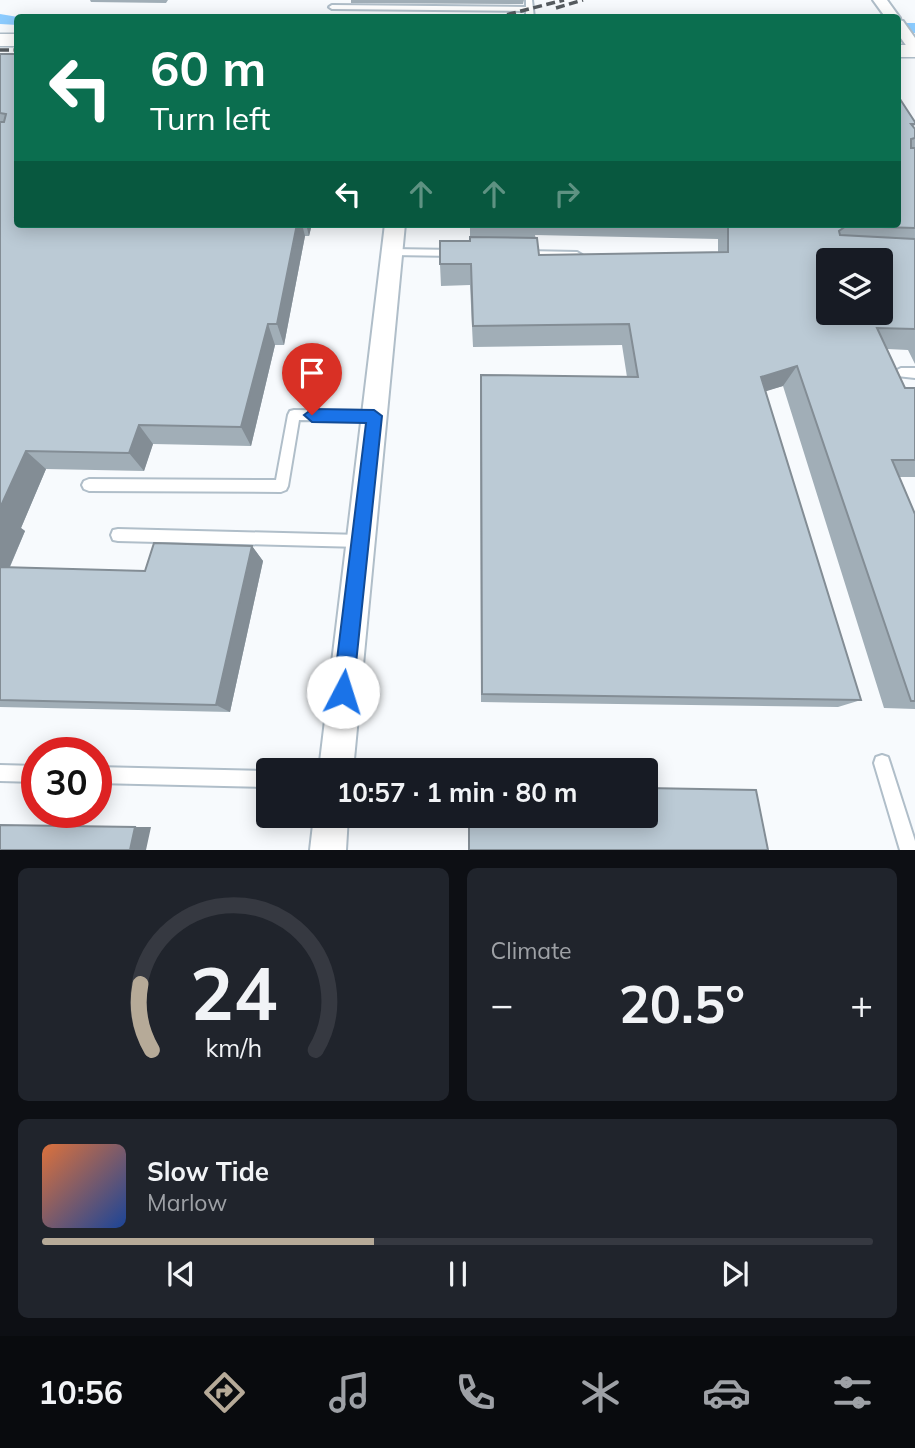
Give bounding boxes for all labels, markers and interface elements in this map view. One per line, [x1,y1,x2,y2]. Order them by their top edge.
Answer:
text: 60 m [150,37,266,98]
icon: left [35,42,126,133]
text: Turn left [150,98,270,138]
icon: left [329,175,367,213]
icon: ahead [402,175,440,213]
icon: ahead [475,175,513,213]
icon: right [548,175,586,213]
map controls [816,248,893,325]
button: layers [816,248,893,325]
pin [282,343,342,415]
icon: arrive [293,354,331,392]
position arrow [306,655,380,729]
speed limit sign: 30 [21,737,112,828]
text: 10:57 · 1 min · 80 m [337,776,577,809]
text: Climate [491,936,572,965]
text: 24 [190,948,277,1039]
text: 20.5° [619,971,745,1036]
text: − [491,980,513,1028]
text: + [850,980,873,1028]
text: km/h [205,1032,262,1063]
text: Slow Tide [147,1155,269,1188]
text: Marlow [147,1188,227,1217]
icon: previous [162,1255,200,1293]
icon: pause [439,1255,477,1293]
icon: next [716,1255,754,1293]
icon: directions [200,1368,249,1417]
icon: music [325,1368,374,1417]
icon: phone [451,1368,500,1417]
icon: climate [576,1368,625,1417]
icon: car [702,1368,751,1417]
icon: filters [828,1368,877,1417]
text: 10:56 [38,1372,123,1412]

